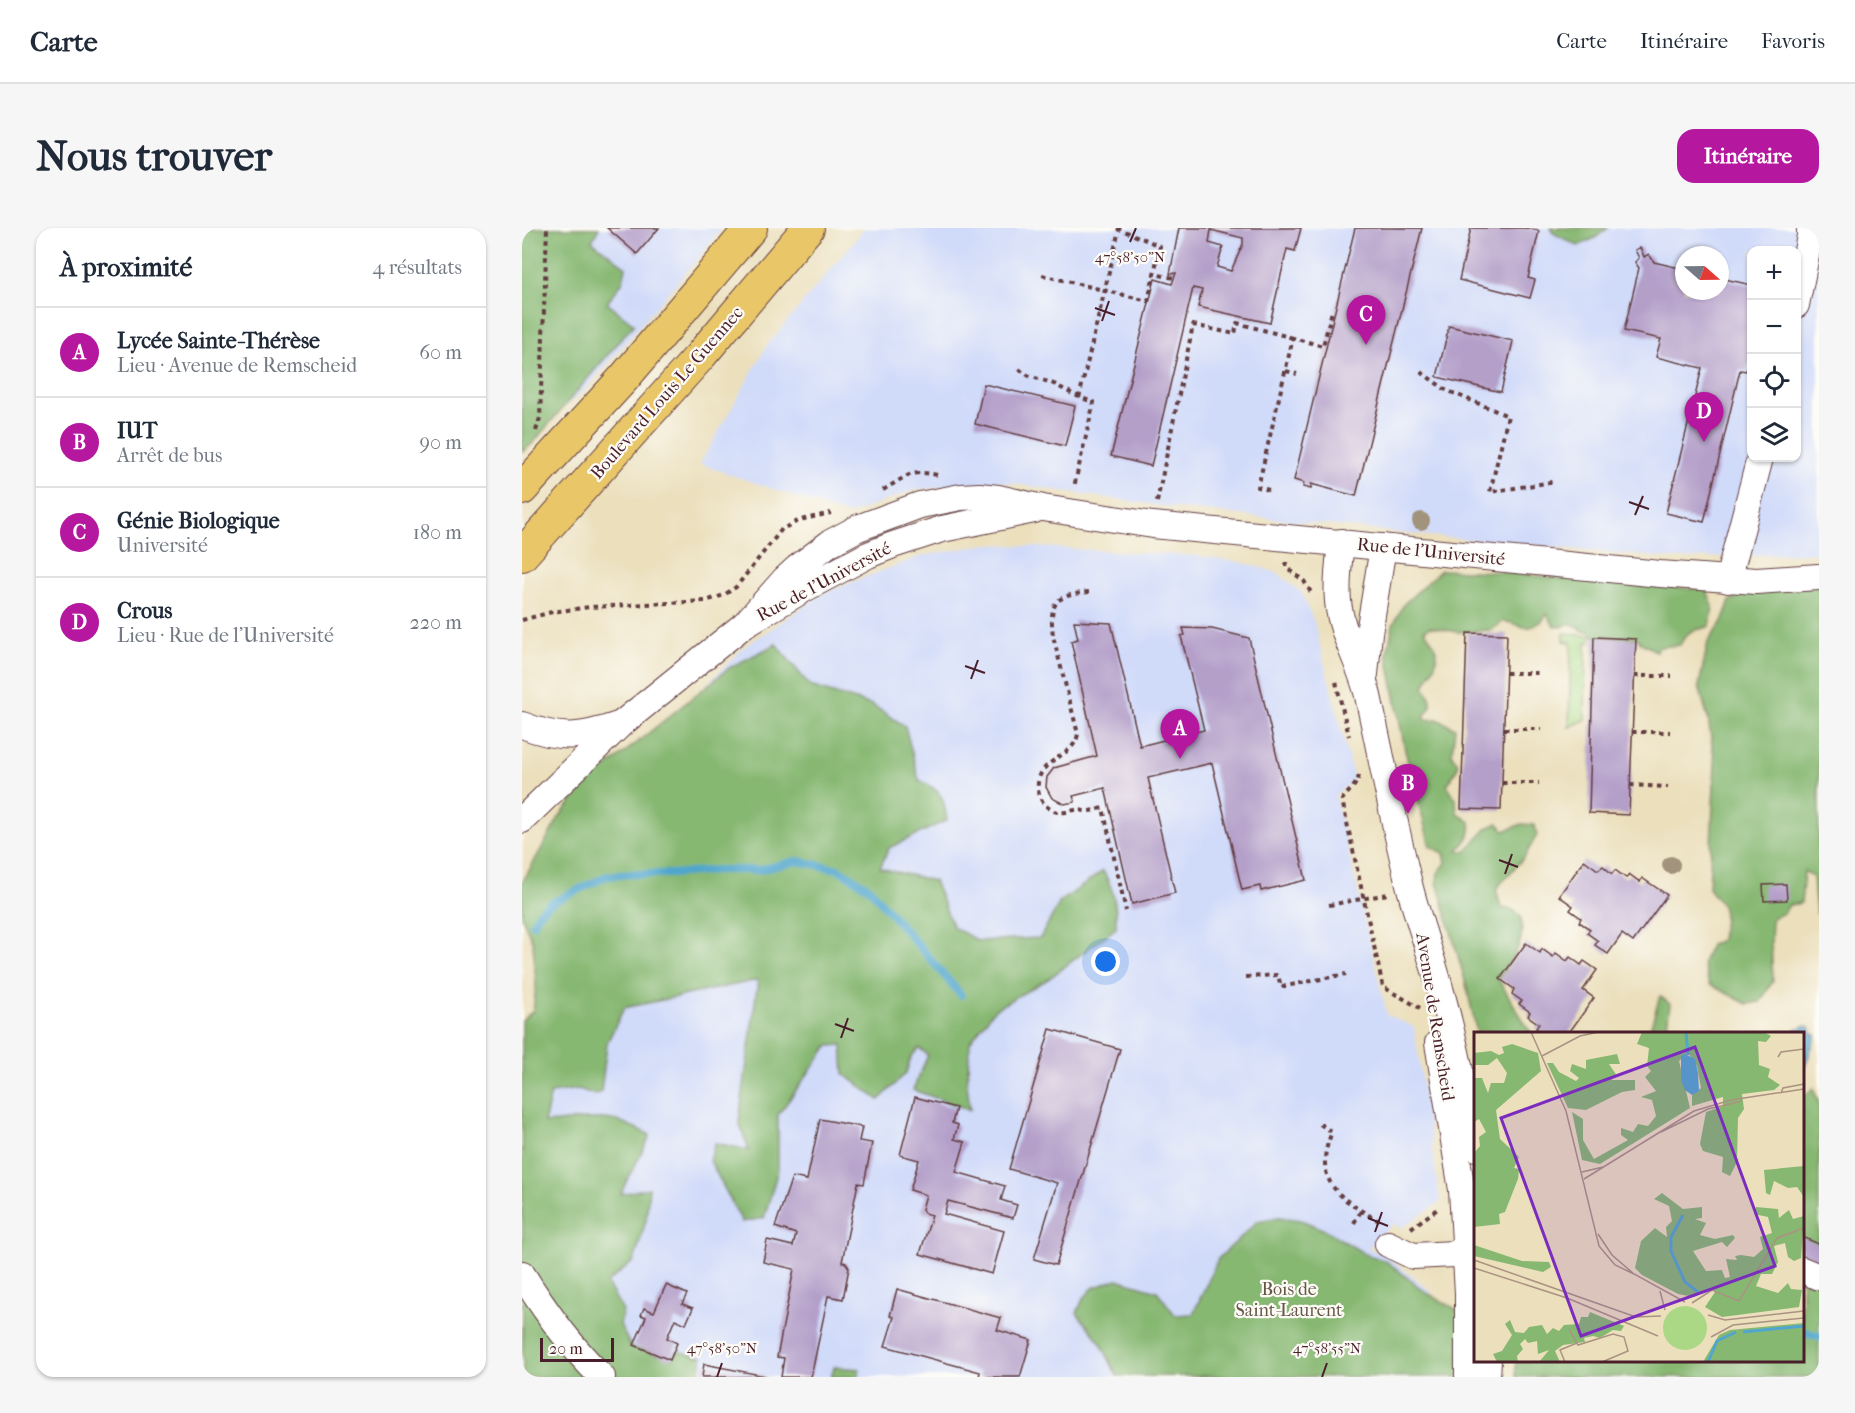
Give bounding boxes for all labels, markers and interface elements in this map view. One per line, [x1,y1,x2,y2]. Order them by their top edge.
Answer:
text: Carte [30,25,98,58]
text: Carte [1556,29,1607,53]
text: Itinéraire [1640,29,1728,53]
text: Favoris [1761,29,1825,53]
button: Itinéraire [1677,129,1819,183]
text: Nous trouver [36,132,272,181]
north arrow [1675,246,1729,300]
map controls [1747,246,1801,462]
button: + [1747,246,1801,300]
text: 47°58'50"N [1095,248,1166,266]
text: À proximité [60,252,192,283]
text: 4 résultats [373,256,462,279]
pin: C [1346,296,1386,345]
button: − [1747,300,1801,354]
street label: Boulevard Louis Le Guennec [586,302,748,484]
text: Lycée Sainte-Thérèse [117,328,320,354]
text: A [73,341,86,364]
text: 60 m [419,341,462,364]
text: Lieu · Avenue de Remscheid [117,354,357,377]
button: locate [1747,354,1801,408]
pin: D [1684,392,1724,442]
button: layers [1747,408,1801,462]
text: IUT [117,418,157,444]
text: B [73,431,86,454]
text: 90 m [420,431,462,454]
text: Arrêt de bus [117,444,222,467]
text: Génie Biologique [117,508,280,534]
text: C [73,521,86,544]
text: 180 m [413,521,462,544]
text: Université [117,534,208,557]
street label: Rue de l'Université [1356,534,1506,570]
street label: Rue de l'Université [753,538,895,626]
text: Crous [117,598,172,624]
text: D [72,611,87,634]
text: 220 m [409,611,462,634]
text: Lieu · Rue de l'Université [117,624,334,647]
pin: A [1160,710,1200,759]
pin: B [1388,764,1428,814]
street label: Avenue de Remscheid [1411,931,1459,1103]
your location [1091,947,1120,976]
inset map [1474,1032,1804,1362]
park label: Bois de Saint-Laurent [1236,1279,1343,1321]
scale bar [540,1335,614,1362]
text: 20 m [549,1339,583,1358]
text: 47°58'50"N [687,1339,758,1357]
text: 47°58'55"N [1293,1339,1362,1357]

